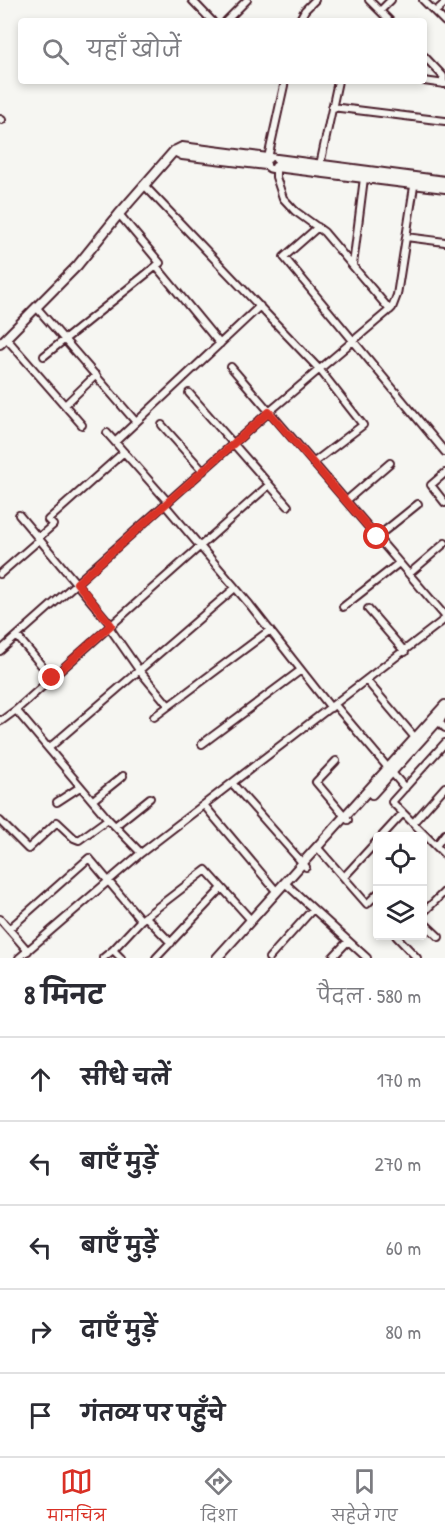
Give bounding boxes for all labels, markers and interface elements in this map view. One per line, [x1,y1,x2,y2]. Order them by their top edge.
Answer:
search box [18,18,427,84]
text: यहाँ खोजें [87,34,181,64]
icon: search [39,35,72,68]
route start [363,523,389,549]
route end [38,664,64,690]
map controls [373,832,427,940]
button: locate [373,832,427,886]
button: layers [373,886,427,940]
text: 8 मिनट [24,977,104,1012]
text: पैदल · 580 m [317,982,421,1009]
text: सीधे चलें [81,1062,171,1092]
icon: ahead [24,1063,57,1096]
text: 170 m [377,1066,421,1093]
text: बाएँ मुड़ें [81,1146,158,1176]
icon: left [24,1147,57,1180]
text: 270 m [375,1150,421,1177]
text: बाएँ मुड़ें [81,1230,158,1260]
icon: left [24,1231,57,1264]
text: 60 m [386,1234,421,1261]
text: दाएँ मुड़ें [81,1314,157,1344]
icon: right [24,1315,57,1348]
text: 80 m [385,1318,421,1345]
text: गंतव्य पर पहुँचे [81,1398,225,1428]
icon: arrive [24,1399,57,1432]
tab: मानचित्र [47,1465,106,1533]
tab: दिशा [201,1465,237,1533]
tab: सहेजे गए [332,1465,398,1533]

